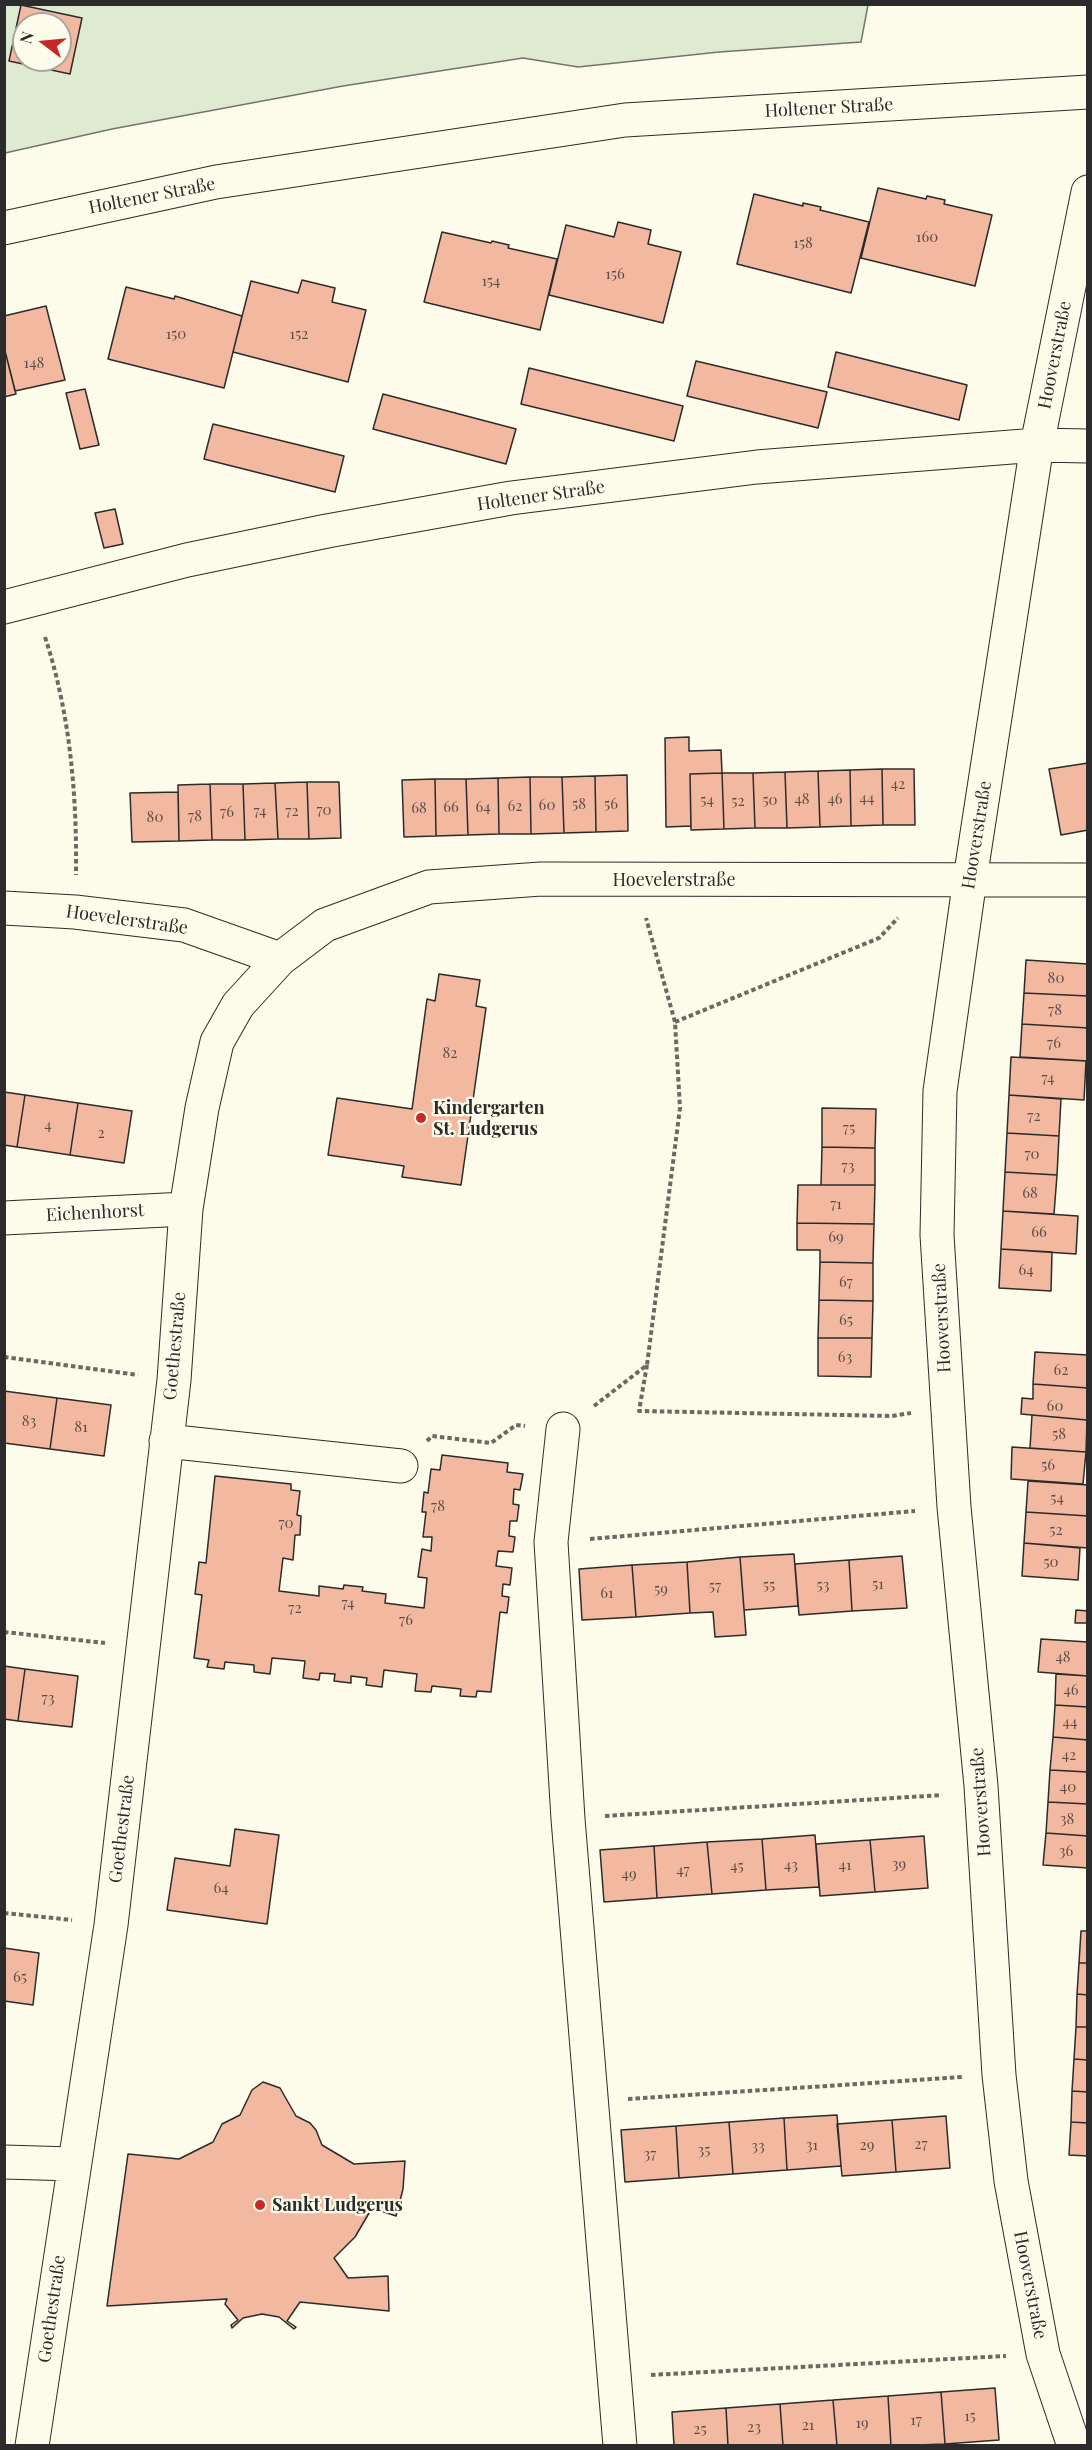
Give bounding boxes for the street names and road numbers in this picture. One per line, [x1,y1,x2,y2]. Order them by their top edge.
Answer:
street label: Holtener Straße [764,94,894,122]
street label: Holtener Straße [87,173,217,219]
street label: Hooverstraße [1034,299,1076,411]
street label: Holtener Straße [476,476,606,516]
street label: Hooverstraße [958,779,996,891]
street label: Hoevelerstraße [612,869,736,891]
street label: Hoevelerstraße [65,901,189,939]
street label: Eichenhorst [45,1200,145,1226]
street label: Hooverstraße [928,1263,956,1373]
street label: Goethestraße [160,1291,190,1401]
street label: Hooverstraße [966,1747,996,1857]
street label: Goethestraße [105,1774,139,1884]
street label: Hooverstraße [1009,2229,1051,2341]
street label: Goethestraße [34,2254,70,2364]

